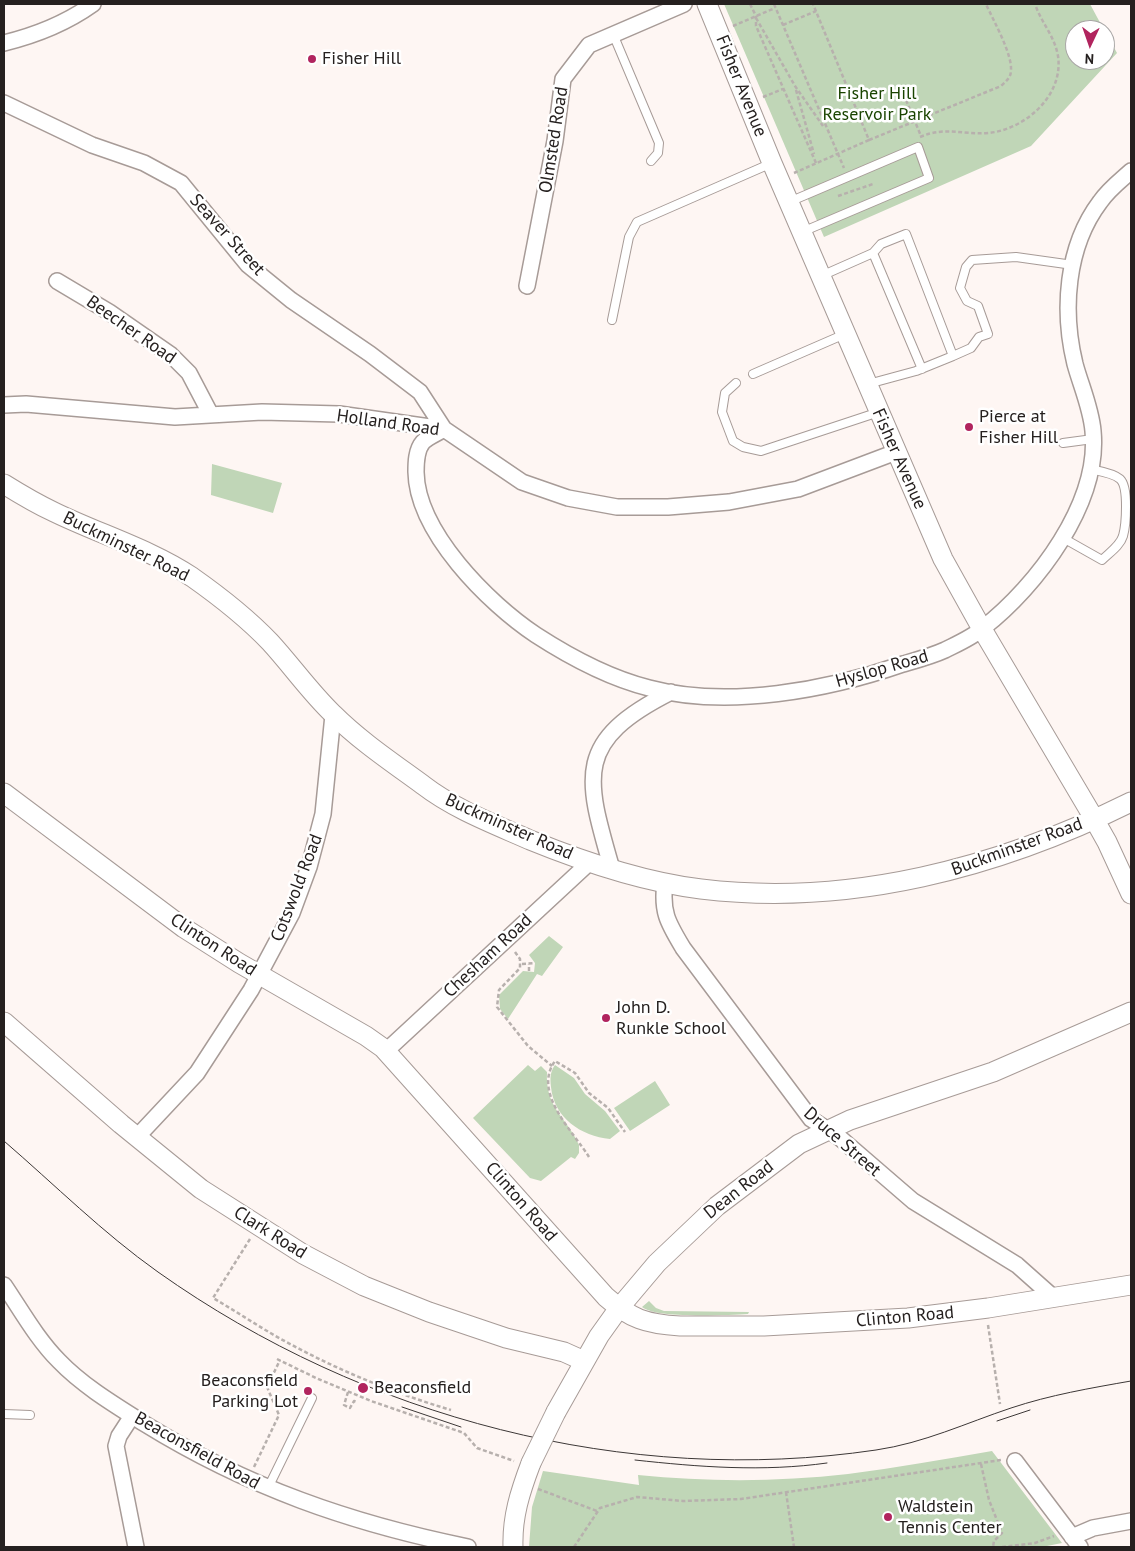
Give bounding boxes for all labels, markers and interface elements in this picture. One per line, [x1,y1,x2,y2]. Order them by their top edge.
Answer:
north arrow [1065,20,1115,70]
street label: Fisher Avenue [711,32,771,140]
place label: Fisher Hill [322,48,401,70]
text: N [1084,50,1094,68]
marker: Fisher Hill [306,53,318,65]
park label: Fisher Hill Reservoir Park [823,83,931,126]
street label: Olmsted Road [535,85,573,195]
street label: Seaver Street [185,190,269,280]
street label: Beecher Road [82,291,180,369]
street label: Holland Road [335,405,441,441]
street label: Fisher Avenue [867,405,931,513]
place label: Pierce at Fisher Hill [979,406,1058,448]
marker: Pierce at Fisher Hill [963,421,975,433]
street label: Buckminster Road [59,507,193,587]
street label: Hyslop Road [833,645,931,693]
street label: Buckminster Road [442,789,576,865]
street label: Buckminster Road [949,813,1085,881]
street label: Cotswold Road [267,831,327,945]
street label: Clinton Road [166,909,260,981]
street label: Chesham Road [439,910,537,1002]
place label: John D. Runkle School [616,997,726,1040]
marker: John D. Runkle School [600,1012,612,1024]
street label: Druce Street [799,1103,885,1181]
street label: Dean Road [700,1156,778,1224]
street label: Clinton Road [481,1158,561,1246]
street label: Clark Road [229,1202,311,1264]
street label: Clinton Road [855,1302,955,1332]
place label: Beaconsfield Parking Lot [201,1370,298,1412]
place label: Beaconsfield [374,1377,471,1399]
marker: Beaconsfield [356,1381,370,1395]
marker: Beaconsfield Parking Lot [302,1385,314,1397]
street label: Beaconsfield Road [131,1408,263,1494]
place label: Waldstein Tennis Center [898,1496,1002,1538]
marker: Waldstein Tennis Center [882,1511,894,1523]

